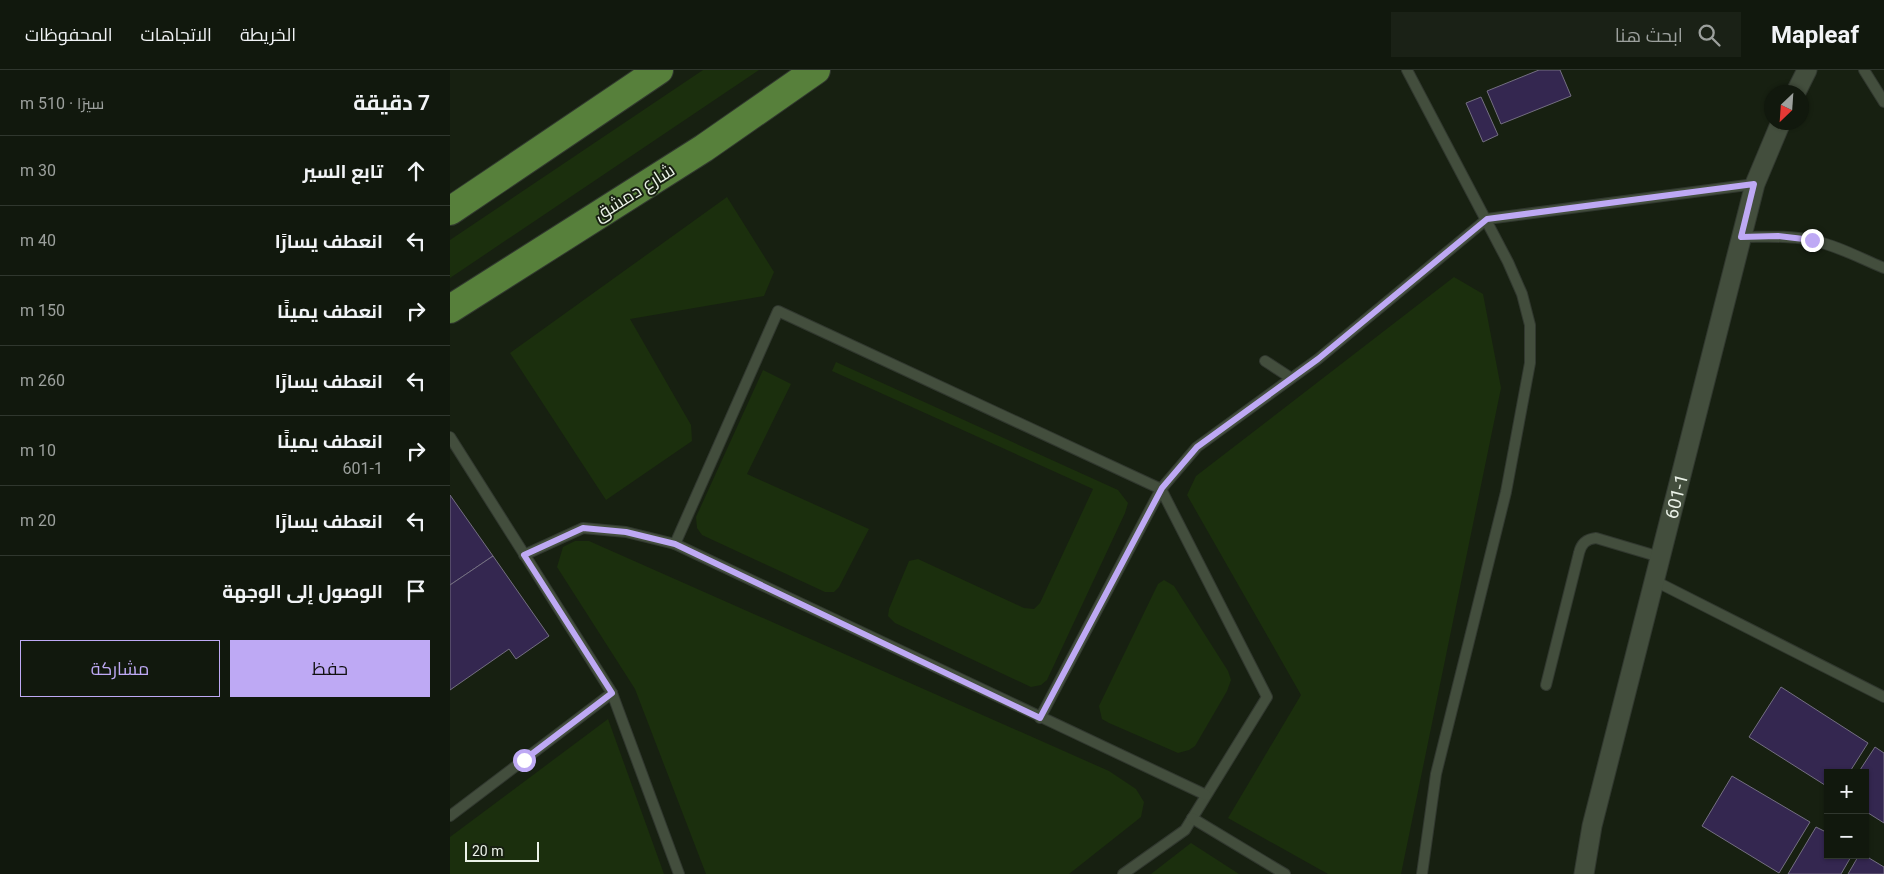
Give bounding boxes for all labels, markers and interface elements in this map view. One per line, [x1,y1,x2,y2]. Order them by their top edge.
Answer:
search box [1391,12,1741,57]
icon: search [1695,21,1723,49]
text: Mapleaf [1771,21,1859,49]
text: المحفوظات [25,24,113,45]
text: الاتجاهات [141,24,212,45]
text: الخريطة [240,24,296,45]
text: ابحث هنا [1615,24,1683,47]
north arrow [1764,85,1809,130]
text: 7 دقيقة [353,91,430,115]
text: سيرًا · 510 m [20,94,104,113]
icon: ahead [402,157,430,185]
street label: شارع دمشق [590,159,679,227]
text: تابع السير [303,160,383,183]
text: 30 m [20,161,56,180]
icon: left [402,227,430,255]
route end [1801,229,1824,252]
text: انعطف يسارًا [275,230,383,253]
text: 40 m [20,231,56,250]
icon: right [402,297,430,325]
text: انعطف يمينًا [277,300,383,323]
text: 150 m [20,301,65,320]
icon: left [402,367,430,395]
text: انعطف يسارًا [275,370,383,393]
text: 260 m [20,371,65,390]
text: انعطف يمينًا [277,430,383,453]
icon: right [402,437,430,465]
text: 10 m [20,441,56,460]
text: 601-1 [343,459,383,478]
street label: 601-1 [1660,472,1692,521]
icon: left [402,507,430,535]
text: انعطف يسارًا [275,510,383,533]
text: 20 m [20,511,56,530]
icon: arrive [402,577,430,605]
text: الوصول إلى الوجهة [222,580,383,603]
button: مشاركة [20,640,220,697]
button: حفظ [230,640,430,697]
route start [513,749,536,772]
map controls [1824,769,1869,859]
button: + [1824,769,1869,814]
button: − [1824,814,1869,859]
scale bar [465,839,539,862]
text: 20 m [472,843,504,859]

